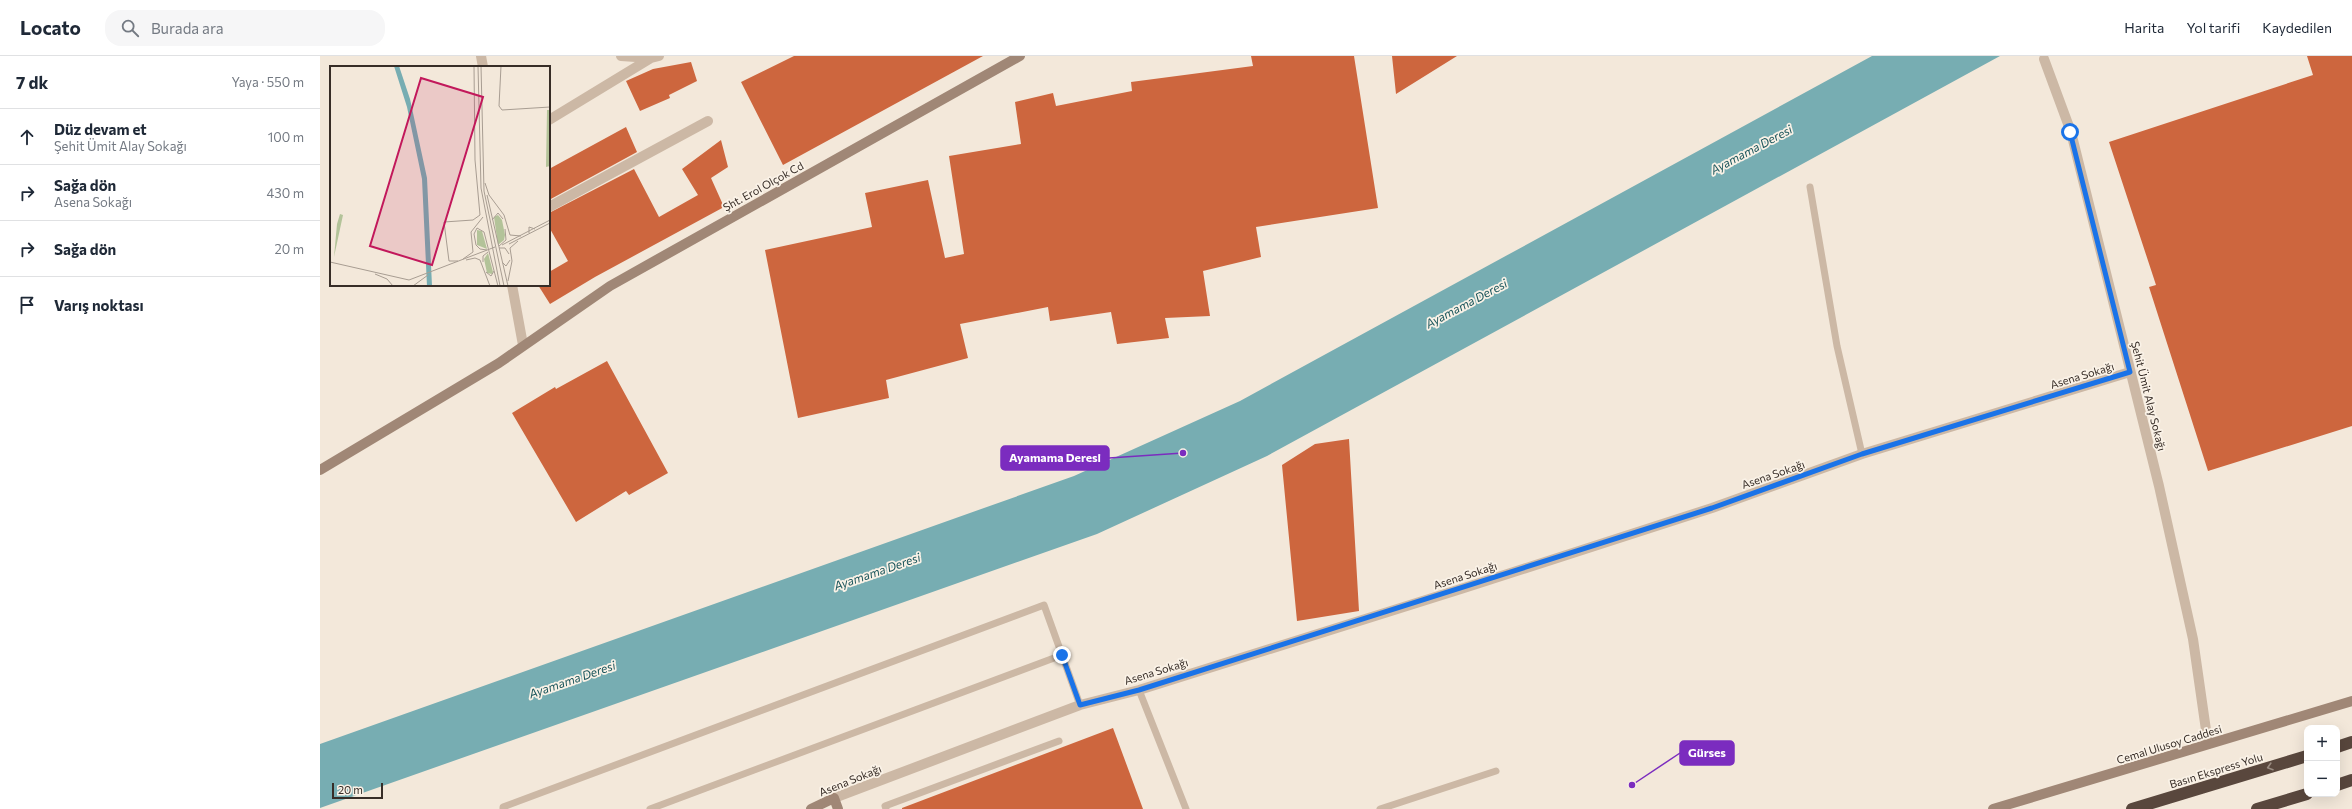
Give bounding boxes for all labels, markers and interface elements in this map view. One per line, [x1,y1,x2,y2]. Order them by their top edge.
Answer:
search box [105,10,385,46]
text: Locato [20,16,81,39]
icon: search [119,17,141,39]
text: Burada ara [151,19,224,37]
text: Harita [2124,19,2164,36]
text: Yol tarifi [2186,19,2240,36]
text: Kaydedilen [2262,19,2332,36]
inset map [330,66,550,286]
text: 7 dk [16,72,48,93]
text: Yaya · 550 m [231,74,304,90]
text: Düz devam et [54,120,147,138]
water label: Ayamama Deresi [1707,121,1795,177]
route start [2061,123,2079,141]
icon: ahead [16,126,38,148]
text: 100 m [268,129,304,145]
text: Şehit Ümit Alay Sokağı [54,138,187,154]
street label: Şht. Erol Olçok Cd [721,159,805,213]
text: Sağa dön [54,176,116,194]
icon: right [16,182,38,204]
text: 430 m [266,185,304,201]
text: Asena Sokağı [54,194,132,210]
icon: right [16,238,38,260]
text: Sağa dön [54,240,116,258]
text: 20 m [275,241,304,257]
water label: Ayamama Deresi [1422,275,1510,331]
icon: arrive [16,294,38,316]
text: Varış noktası [54,296,144,314]
street label: Şehit Ümit Alay Sokağı [2129,340,2170,452]
street label: Asena Sokağı [2048,359,2116,391]
callout: Ayamama Deresi [1001,446,1109,470]
text: Ayamama Deresi [1009,450,1101,464]
street label: Asena Sokağı [1740,457,1806,491]
water label: Ayamama Deresi [831,549,923,593]
street label: Asena Sokağı [1432,559,1498,591]
route end [1053,646,1071,664]
street label: Asena Sokağı [1122,655,1190,687]
water label: Ayamama Deresi [526,657,618,701]
street label: Cemal Ulusoy Caddesi [2115,722,2223,766]
map controls [2304,725,2340,797]
button: + [2304,725,2340,761]
callout: Gürses [1680,741,1734,765]
text: Gürses [1688,745,1726,759]
street label: Basın Ekspress Yolu [2168,750,2264,790]
button: − [2304,761,2340,797]
street label: Asena Sokağı [817,762,883,798]
one-way arrow [2266,762,2273,771]
scale bar [332,781,383,800]
text: 20 m [338,783,363,796]

